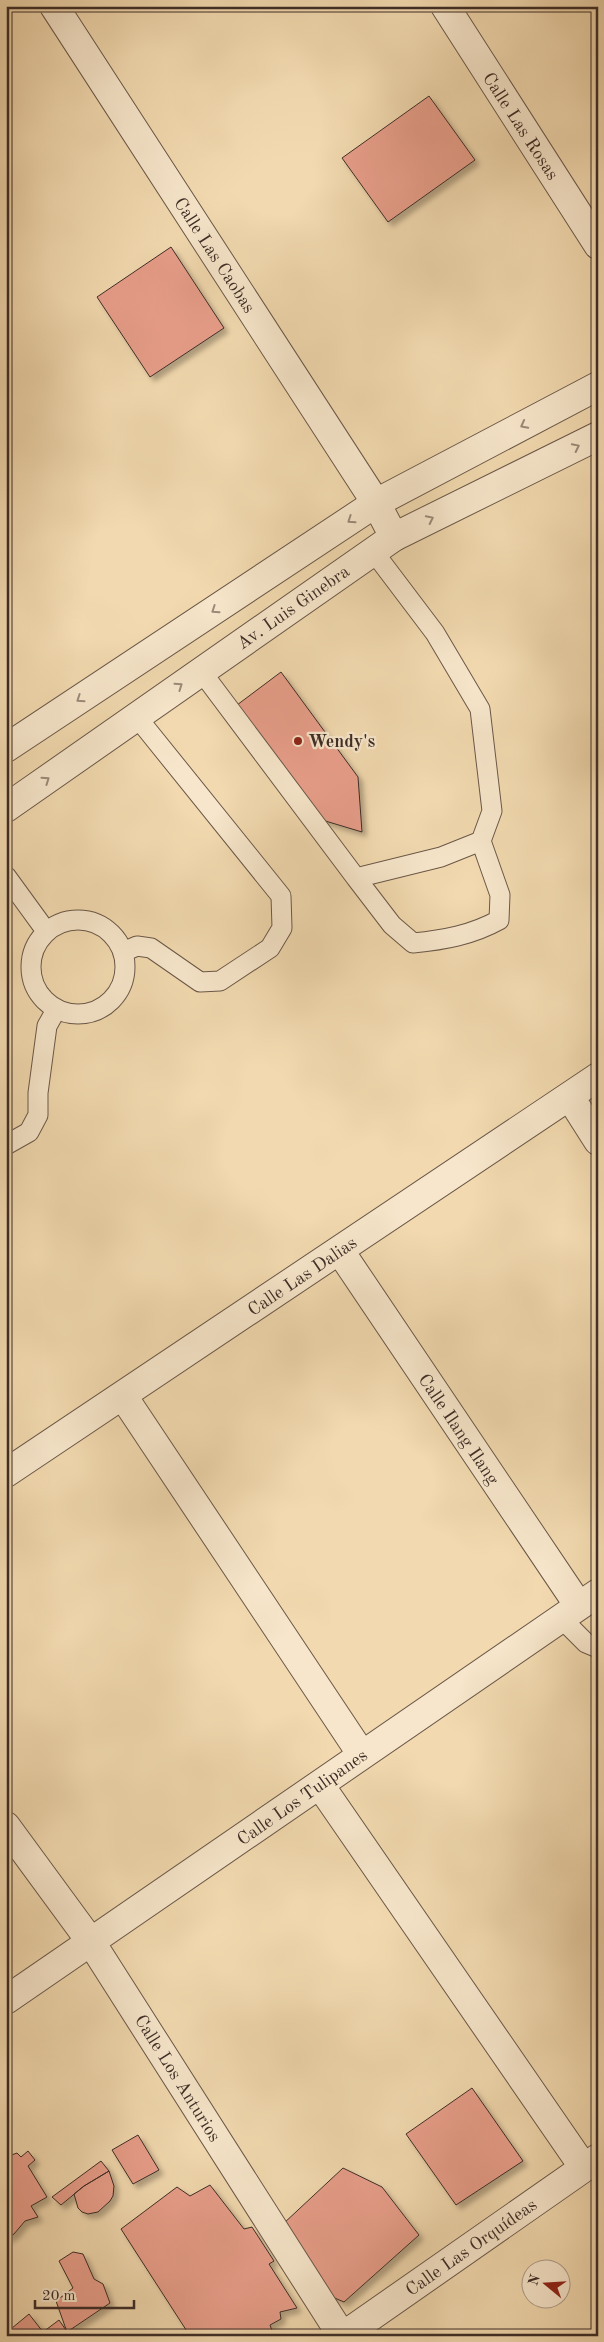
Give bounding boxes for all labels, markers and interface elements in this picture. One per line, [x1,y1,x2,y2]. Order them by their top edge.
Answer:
street label: Calle Las Rosas [479,70,562,184]
street label: Calle Las Caobas [170,195,258,317]
one-way arrow [520,419,529,429]
one-way arrow [571,443,580,453]
one-way arrow [347,514,356,523]
one-way arrow [425,515,434,525]
street label: Av. Luis Ginebra [234,562,353,653]
one-way arrow [211,603,220,613]
one-way arrow [173,683,183,692]
one-way arrow [76,693,85,702]
place label: Wendy's [308,733,376,751]
marker: Wendy's [292,735,304,747]
one-way arrow [40,777,49,786]
street label: Calle Las Dalias [245,1234,360,1320]
street label: Calle Ilang Ilang [414,1371,502,1489]
street label: Calle Los Tulipanes [234,1746,371,1849]
street label: Calle Los Anturios [131,2012,224,2145]
street label: Calle Las Orquídeas [403,2196,541,2300]
north arrow [522,2260,572,2310]
text: N [526,2273,543,2288]
scale bar [35,2277,134,2309]
text: 20 m [42,2289,76,2304]

